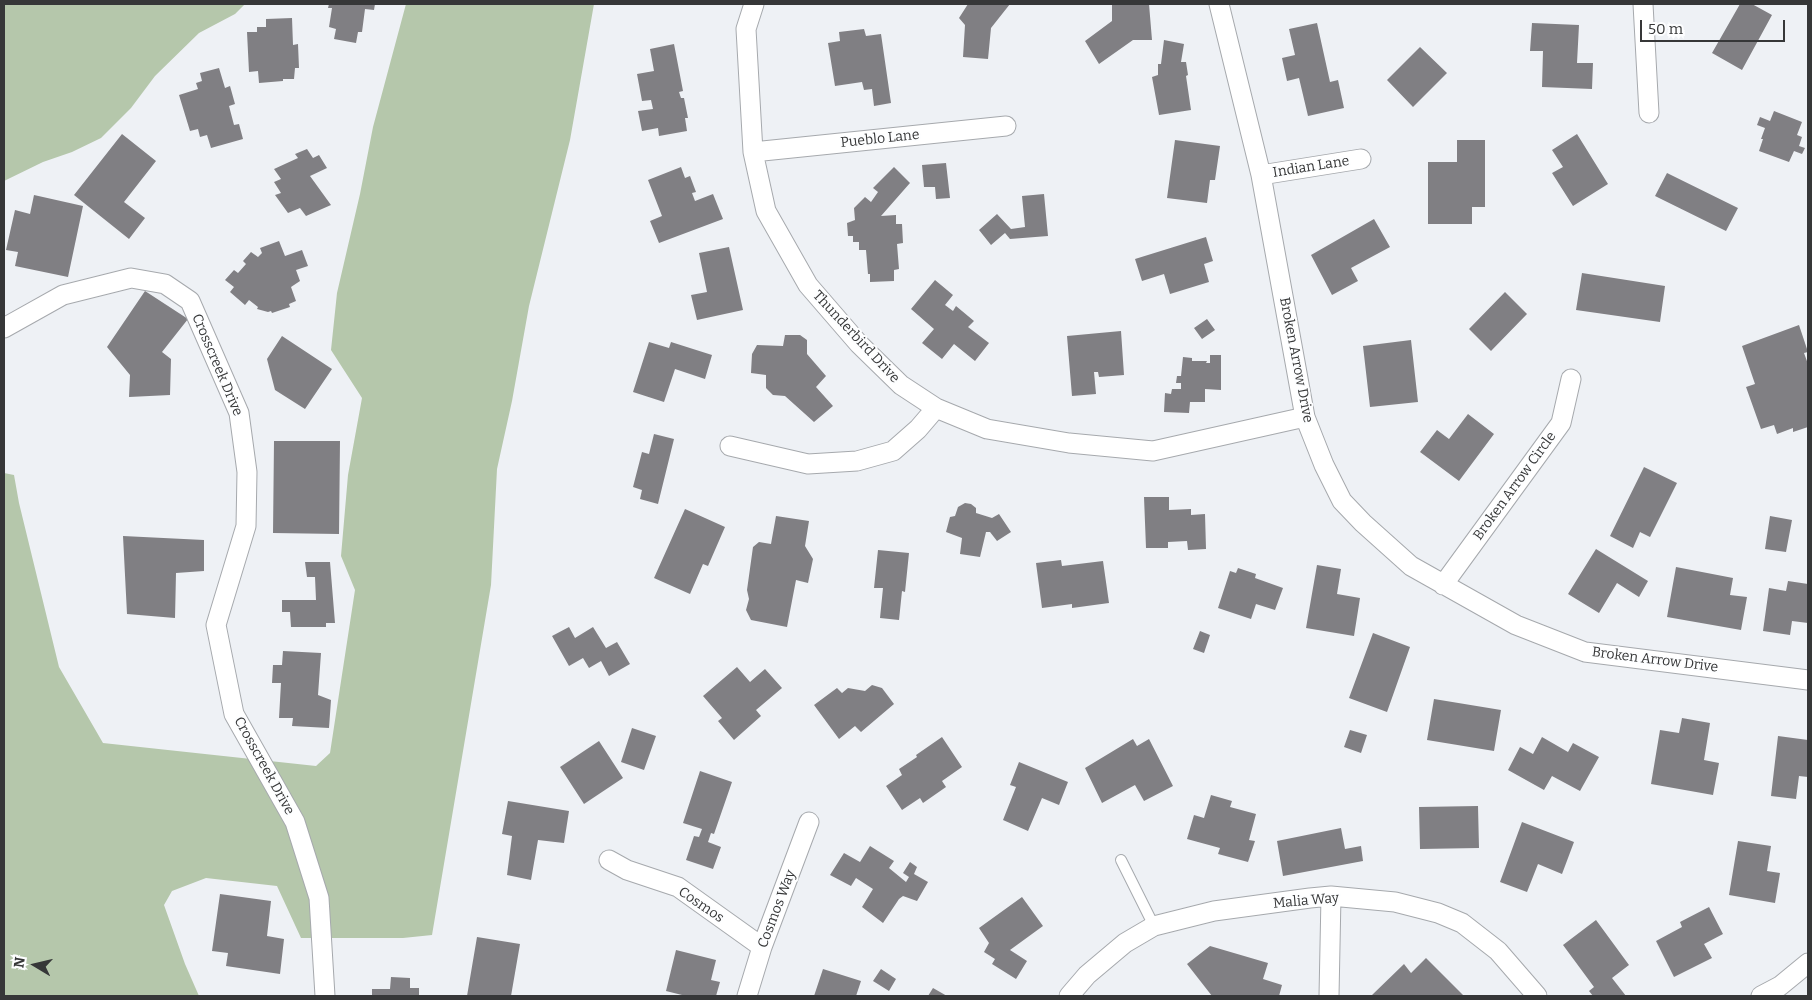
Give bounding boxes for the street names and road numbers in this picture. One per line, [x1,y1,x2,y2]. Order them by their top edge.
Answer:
street label: Pueblo Lane [840,127,920,151]
street label: Indian Lane [1272,153,1350,181]
street label: Thunderbird Drive [809,287,903,387]
street label: Broken Arrow Drive [1276,296,1316,424]
street label: Crosscreek Drive [188,311,246,419]
street label: Broken Arrow Circle [1470,428,1560,544]
street label: Broken Arrow Drive [1591,644,1719,676]
street label: Crosscreek Drive [230,714,298,818]
street label: Cosmos Way [754,868,800,950]
street label: Cosmos [675,884,727,926]
street label: Malia Way [1272,890,1340,912]

